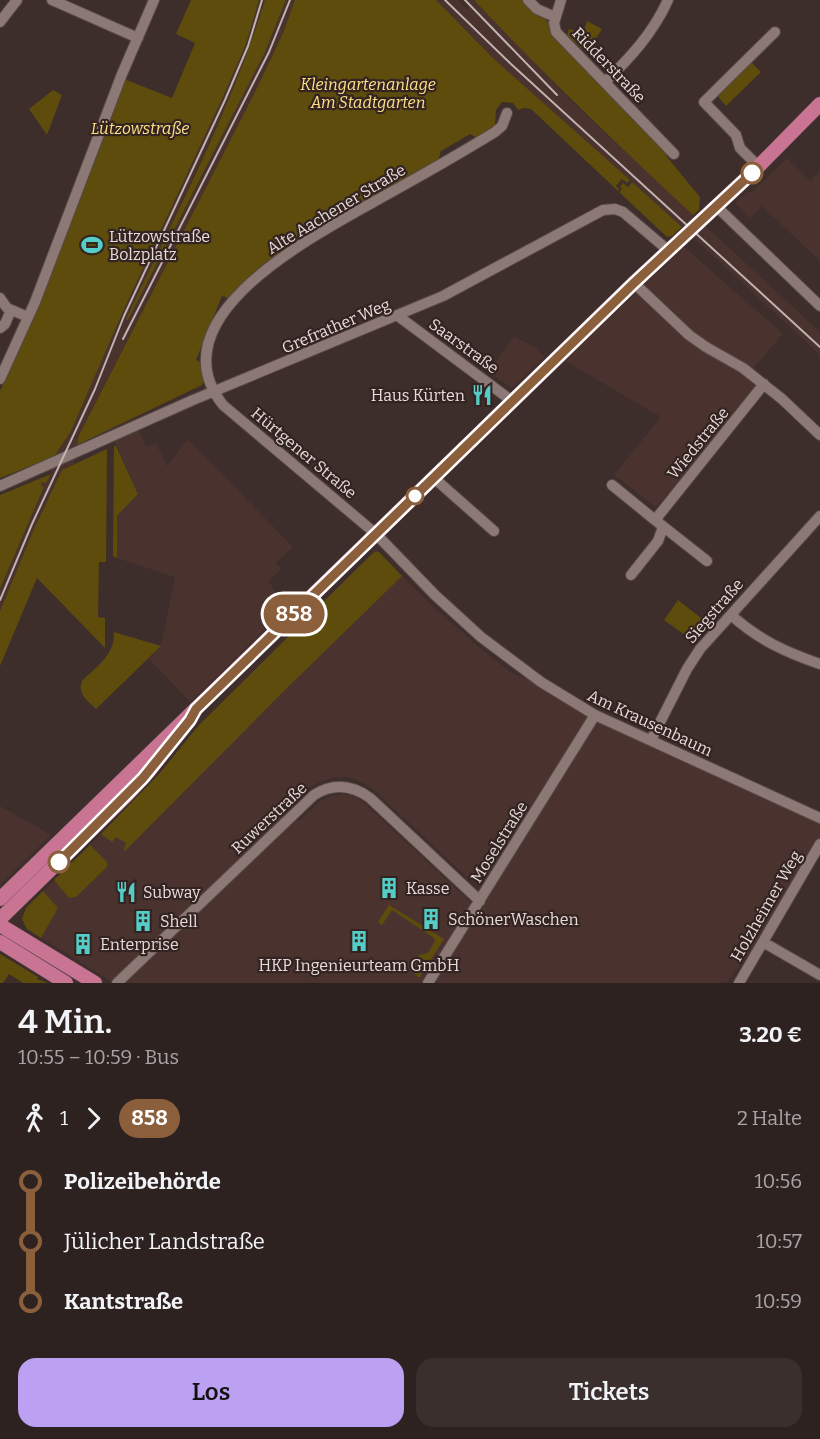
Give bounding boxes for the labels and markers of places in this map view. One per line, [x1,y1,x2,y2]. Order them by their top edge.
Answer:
unlabelled marker [741,162,763,184]
place label: Lützowstraße Bolzplatz [109,227,210,264]
sports icon: Lützowstraße Bolzplatz [80,233,104,257]
restaurant icon: Haus Kürten [470,383,494,407]
place label: Haus Kürten [371,386,465,405]
unlabelled marker [406,487,424,505]
unlabelled marker [48,851,70,873]
building icon: Kasse [377,876,401,900]
place label: Kasse [406,879,449,898]
restaurant icon: Subway [114,880,138,904]
place label: Subway [143,883,201,902]
building icon: SchönerWaschen [419,907,443,931]
building icon: Shell [131,909,155,933]
place label: SchönerWaschen [448,910,579,929]
place label: Shell [160,912,198,931]
building icon: HKP Ingenieurteam GmbH [347,929,371,953]
building icon: Enterprise [71,932,95,956]
place label: Enterprise [100,935,179,954]
place label: HKP Ingenieurteam GmbH [259,956,459,975]

